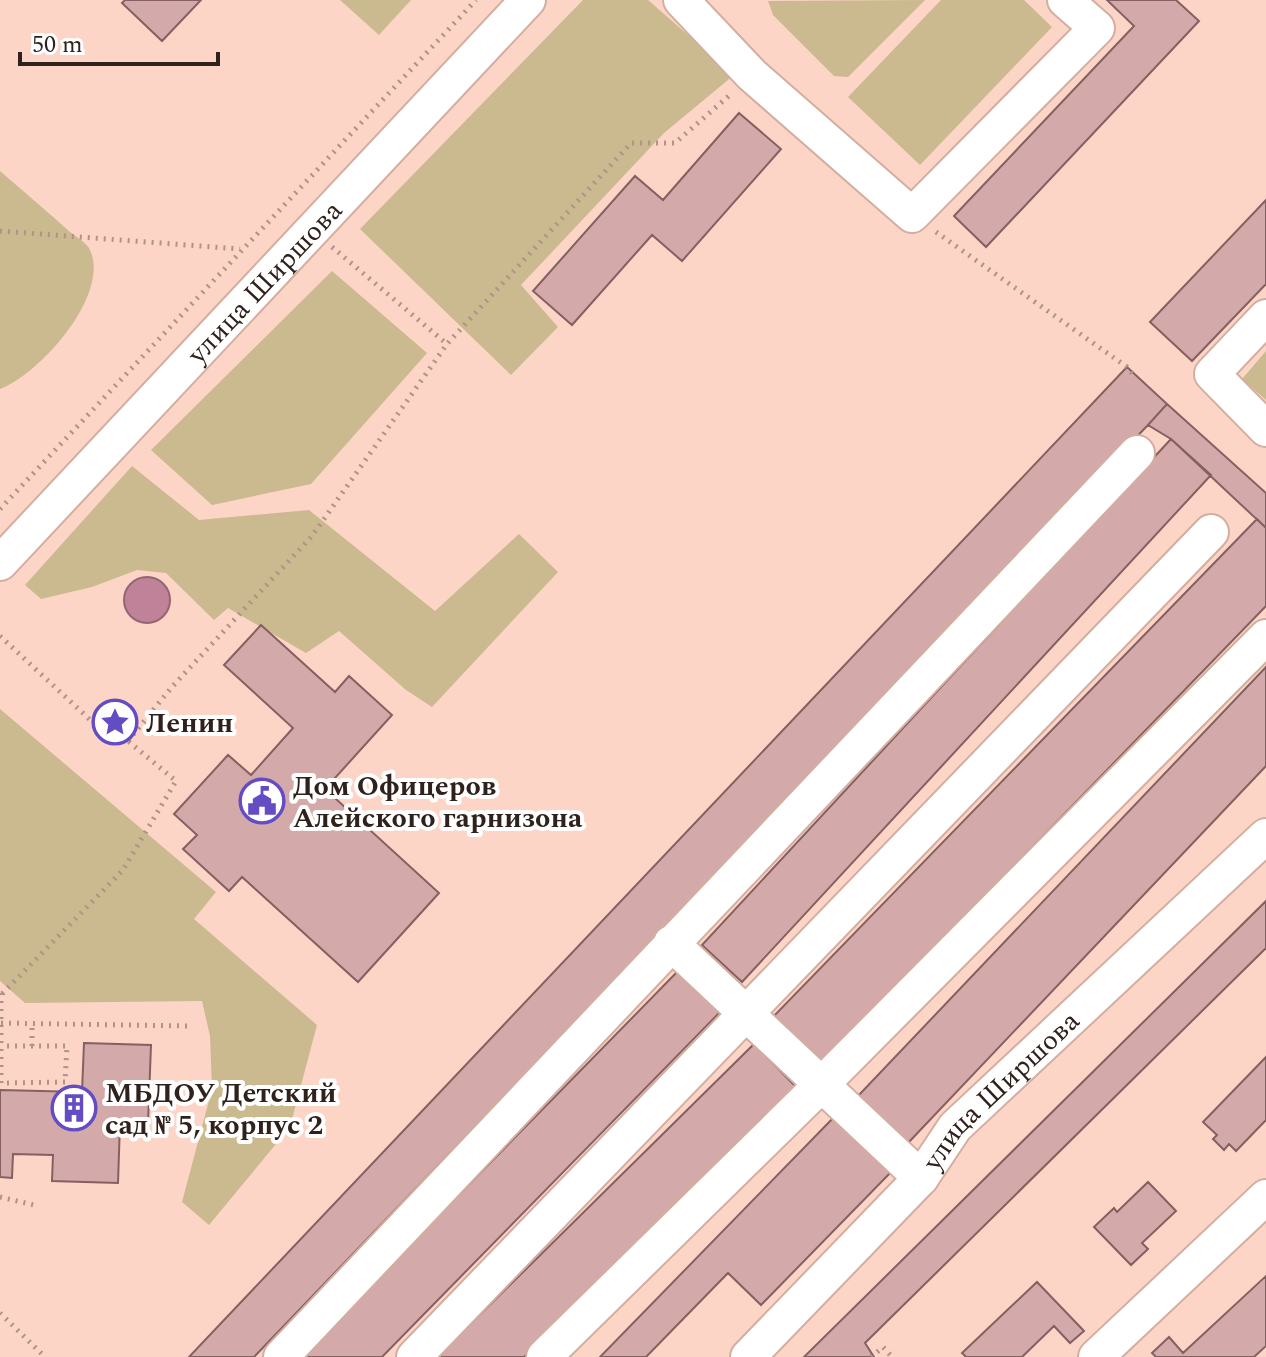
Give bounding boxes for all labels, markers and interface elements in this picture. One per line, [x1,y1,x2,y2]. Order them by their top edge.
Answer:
scale bar [20,16,218,66]
text: 50 m [32,27,83,63]
street label: улица Ширшова [177,191,353,375]
place icon: Ленин [91,698,139,746]
place label: Ленин [146,702,233,745]
place label: Дом Офицеров Алейского гарнизона [293,765,583,840]
public building icon: Дом Офицеров Алейского гарнизона [238,777,286,825]
street label: улица Ширшова [911,1001,1090,1180]
place label: МБДОУ Детский сад № 5, корпус 2 [105,1072,337,1147]
building icon: МБДОУ Детский сад № 5, корпус 2 [50,1084,98,1132]

